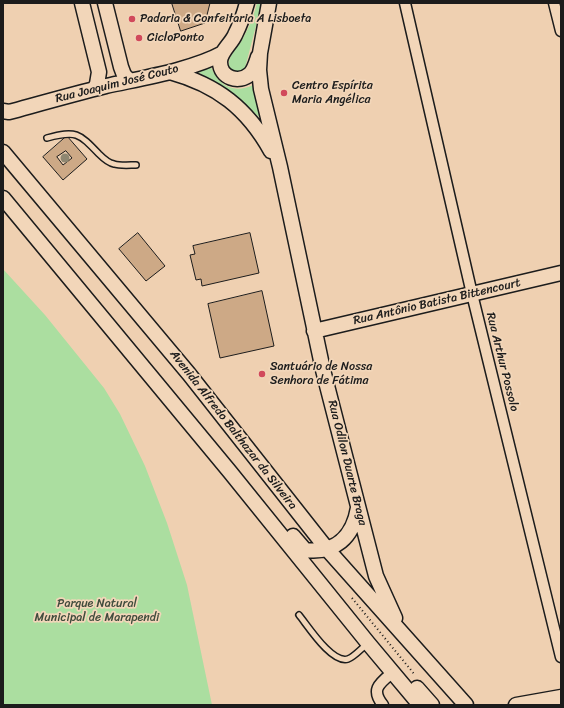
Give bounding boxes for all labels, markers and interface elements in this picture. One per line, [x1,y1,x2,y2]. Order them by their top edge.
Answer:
place label: Padaria & Confeitaria A Lisboeta [140,12,311,26]
marker: Padaria & Confeitaria A Lisboeta [127,14,137,24]
place label: CicloPonto [147,31,204,45]
marker: CicloPonto [134,33,144,43]
street label: Rua Joaquim José Couto [54,62,180,106]
place label: Centro Espírita Maria Angélica [292,79,373,107]
marker: Centro Espírita Maria Angélica [279,88,289,98]
street label: Rua Antônio Batista Bittencourt [352,276,522,328]
street label: Rua Arthur Possolo [483,311,521,413]
street label: Avenida Alfredo Balthazar da Silveira [166,348,300,512]
place label: Santuário de Nossa Senhora de Fátima [270,360,372,388]
marker: Santuário de Nossa Senhora de Fátima [257,369,267,379]
street label: Rua Odilon Duarte Braga [324,399,370,527]
park label: Parque Natural Municipal de Marapendi [35,597,159,625]

